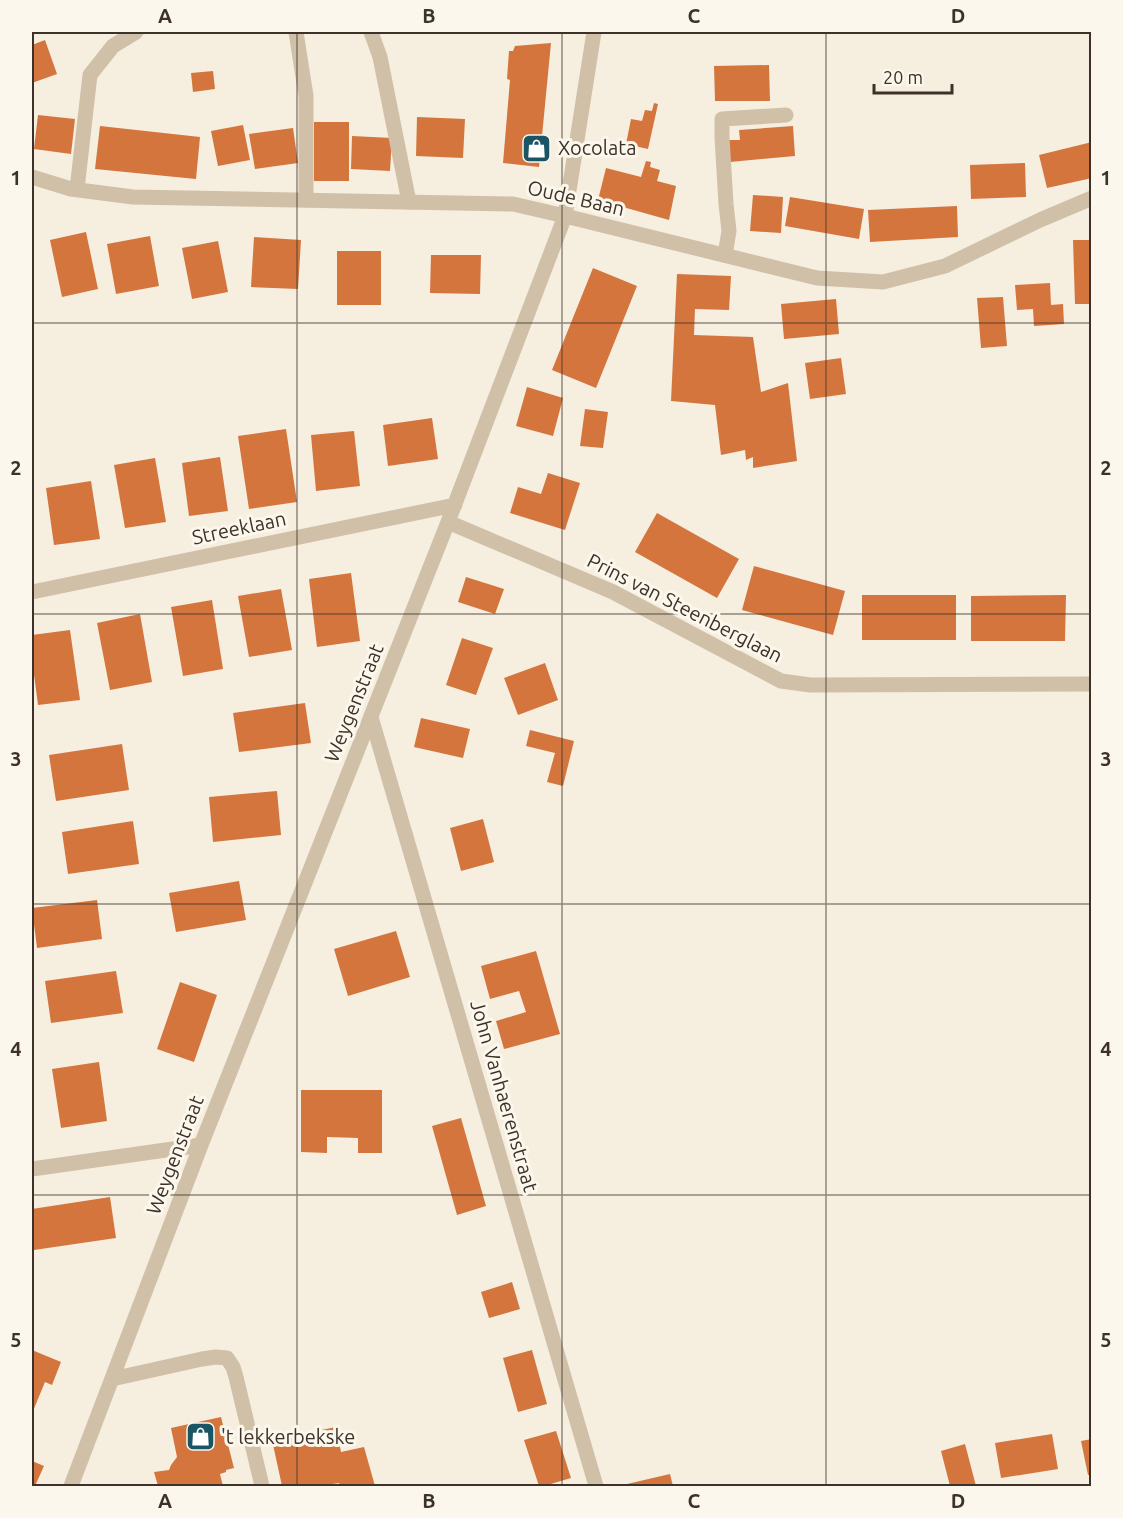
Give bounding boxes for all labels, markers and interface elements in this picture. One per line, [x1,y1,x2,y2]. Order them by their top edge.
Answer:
text: A [158,4,172,27]
text: B [422,4,436,27]
text: C [688,4,701,27]
text: D [951,4,965,27]
scale bar [874,57,952,95]
text: 20 m [883,67,923,87]
shop icon: Xocolata [521,132,553,164]
place label: Xocolata [558,136,636,159]
text: 1 [10,166,22,189]
text: 1 [1100,166,1112,189]
street label: Oude Baan [525,175,627,220]
text: 2 [10,456,22,479]
text: 2 [1100,456,1112,479]
street label: Streeklaan [190,506,288,549]
street label: Prins van Steenberglaan [584,548,787,667]
street label: Weygenstraat [319,640,388,765]
text: 3 [10,747,22,770]
text: 3 [1100,747,1112,770]
street label: John Vanhaerenstraat [466,997,543,1194]
text: 4 [10,1037,22,1060]
text: 4 [1100,1037,1112,1060]
street label: Weygenstraat [141,1092,208,1217]
text: 5 [10,1328,22,1351]
text: 5 [1100,1328,1112,1351]
shop icon: 't lekkerbekske [184,1421,216,1453]
place label: 't lekkerbekske [221,1425,355,1448]
text: A [158,1489,172,1512]
text: B [422,1489,436,1512]
text: C [688,1489,701,1512]
text: D [951,1489,965,1512]

